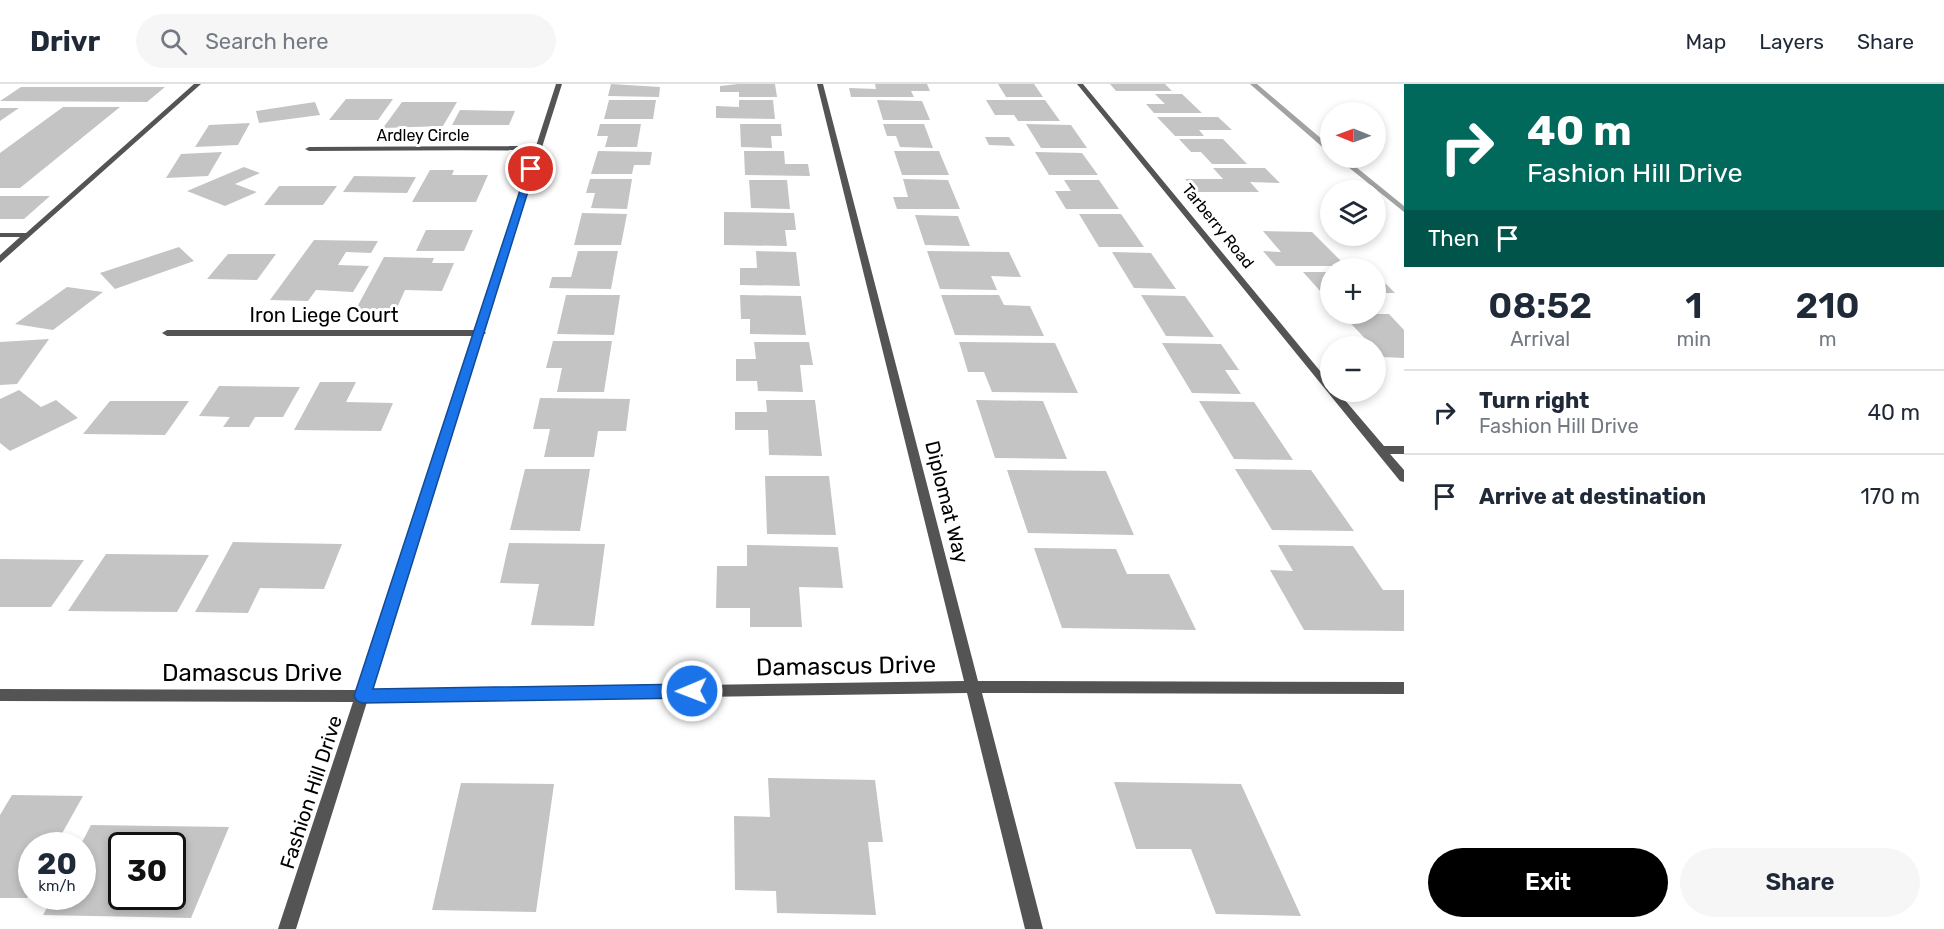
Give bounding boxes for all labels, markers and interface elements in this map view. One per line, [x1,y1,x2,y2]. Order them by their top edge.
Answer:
search box [136,14,556,68]
text: Drivr [30,25,100,58]
icon: search [157,25,190,58]
text: Search here [205,28,329,55]
text: Map [1685,29,1726,54]
text: Layers [1759,29,1824,54]
text: Share [1857,29,1914,54]
north arrow [1320,102,1386,168]
map controls [1320,102,1386,402]
text: 40 m [1527,106,1632,156]
icon: right [1428,108,1506,186]
street label: Ardley Circle [376,126,470,145]
pin [505,143,556,194]
icon: arrive [514,152,547,185]
text: Fashion Hill Drive [1527,157,1743,189]
street label: Tarberry Road [1178,180,1258,272]
button: layers [1320,180,1386,246]
icon: arrive [1491,222,1524,255]
text: Then [1428,225,1479,252]
button: + [1320,258,1386,324]
text: 08:52 [1488,284,1592,327]
text: 1 [1685,284,1702,327]
text: 210 [1796,284,1860,327]
street label: Iron Liege Court [250,303,399,327]
text: Arrival [1510,327,1570,351]
text: min [1676,327,1711,351]
text: m [1819,327,1836,351]
button: − [1320,336,1386,402]
text: Turn right [1479,387,1589,414]
icon: right [1428,396,1461,429]
text: 40 m [1867,399,1920,426]
text: Fashion Hill Drive [1479,414,1639,438]
street label: Diplomat Way [920,438,974,566]
icon: arrive [1428,480,1461,513]
text: Arrive at destination [1479,483,1706,510]
text: 170 m [1860,483,1920,510]
street label: Damascus Drive [756,650,936,682]
street label: Damascus Drive [162,659,342,687]
position arrow [660,659,724,723]
street label: Fashion Hill Drive [275,712,347,872]
speed limit sign: 30 [108,832,186,910]
text: 20 [37,846,77,882]
button: Exit [1428,848,1668,917]
button: Share [1680,848,1920,917]
text: km/h [38,877,76,895]

